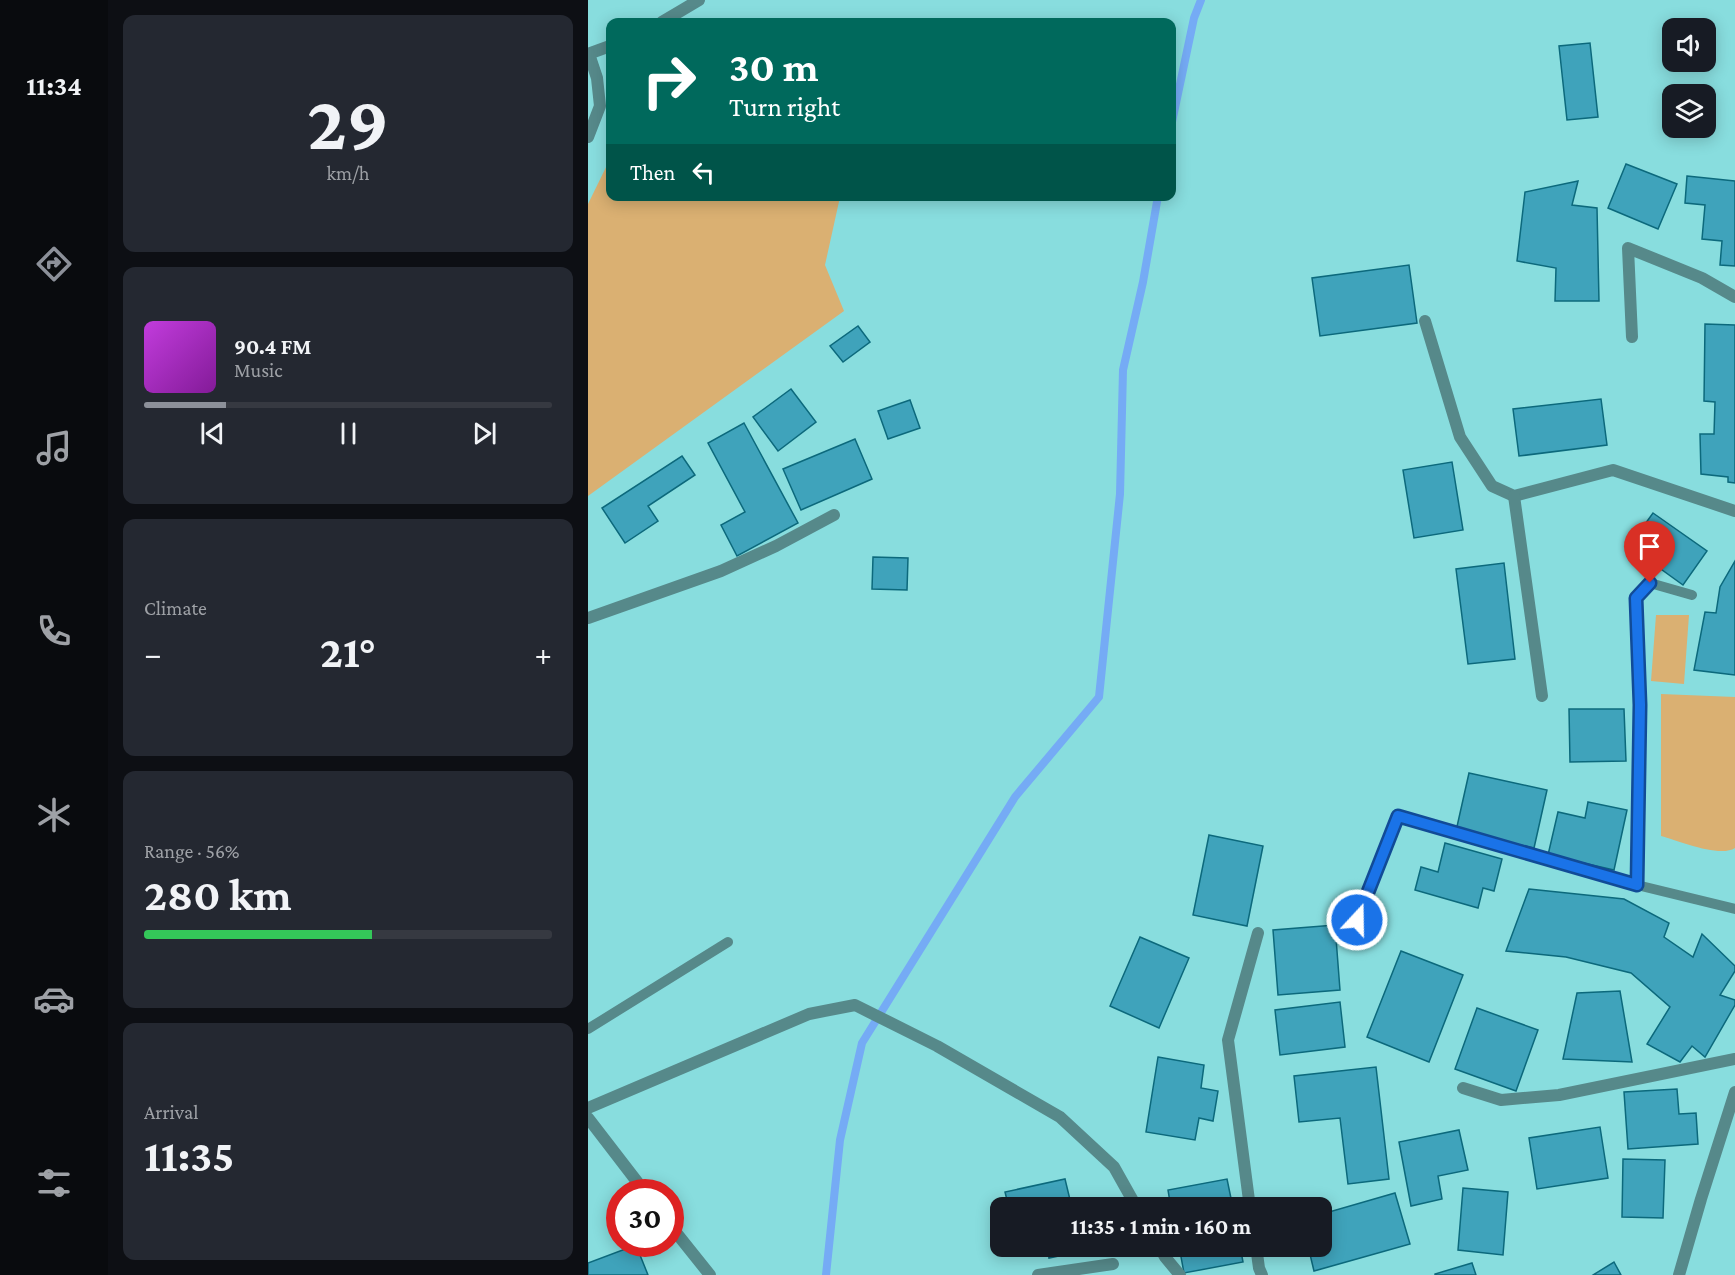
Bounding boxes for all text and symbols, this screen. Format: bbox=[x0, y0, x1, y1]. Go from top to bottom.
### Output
map controls bbox=[1662, 18, 1716, 138]
button: sound bbox=[1662, 18, 1716, 72]
icon: right bbox=[630, 42, 708, 120]
text: 30 m bbox=[729, 43, 819, 90]
text: 11:34 bbox=[26, 71, 82, 101]
text: 29 bbox=[307, 79, 389, 166]
button: layers bbox=[1662, 84, 1716, 138]
text: Turn right bbox=[729, 92, 840, 122]
icon: left bbox=[687, 156, 720, 189]
text: Then bbox=[630, 160, 675, 185]
text: km/h bbox=[326, 162, 370, 184]
icon: directions bbox=[33, 243, 75, 285]
text: 90.4 FM bbox=[234, 334, 311, 359]
text: Music bbox=[234, 359, 283, 381]
icon: previous bbox=[196, 417, 229, 450]
icon: pause bbox=[332, 417, 365, 450]
icon: next bbox=[468, 417, 501, 450]
icon: music bbox=[33, 427, 75, 469]
pin bbox=[1624, 521, 1675, 583]
icon: arrive bbox=[1633, 530, 1666, 563]
text: Climate bbox=[144, 597, 207, 619]
icon: phone bbox=[33, 610, 75, 652]
text: 21° bbox=[320, 627, 376, 677]
text: − bbox=[144, 635, 161, 672]
text: + bbox=[535, 635, 552, 672]
icon: climate bbox=[33, 794, 75, 836]
text: Range · 56% bbox=[144, 840, 239, 862]
text: 280 km bbox=[144, 870, 292, 920]
position arrow bbox=[1325, 888, 1389, 952]
icon: car bbox=[33, 978, 75, 1020]
text: Arrival bbox=[144, 1101, 198, 1123]
text: 11:35 bbox=[144, 1131, 234, 1181]
icon: filters bbox=[33, 1162, 75, 1204]
speed limit sign: 30 bbox=[606, 1179, 684, 1257]
text: 11:35 · 1 min · 160 m bbox=[1071, 1214, 1251, 1239]

